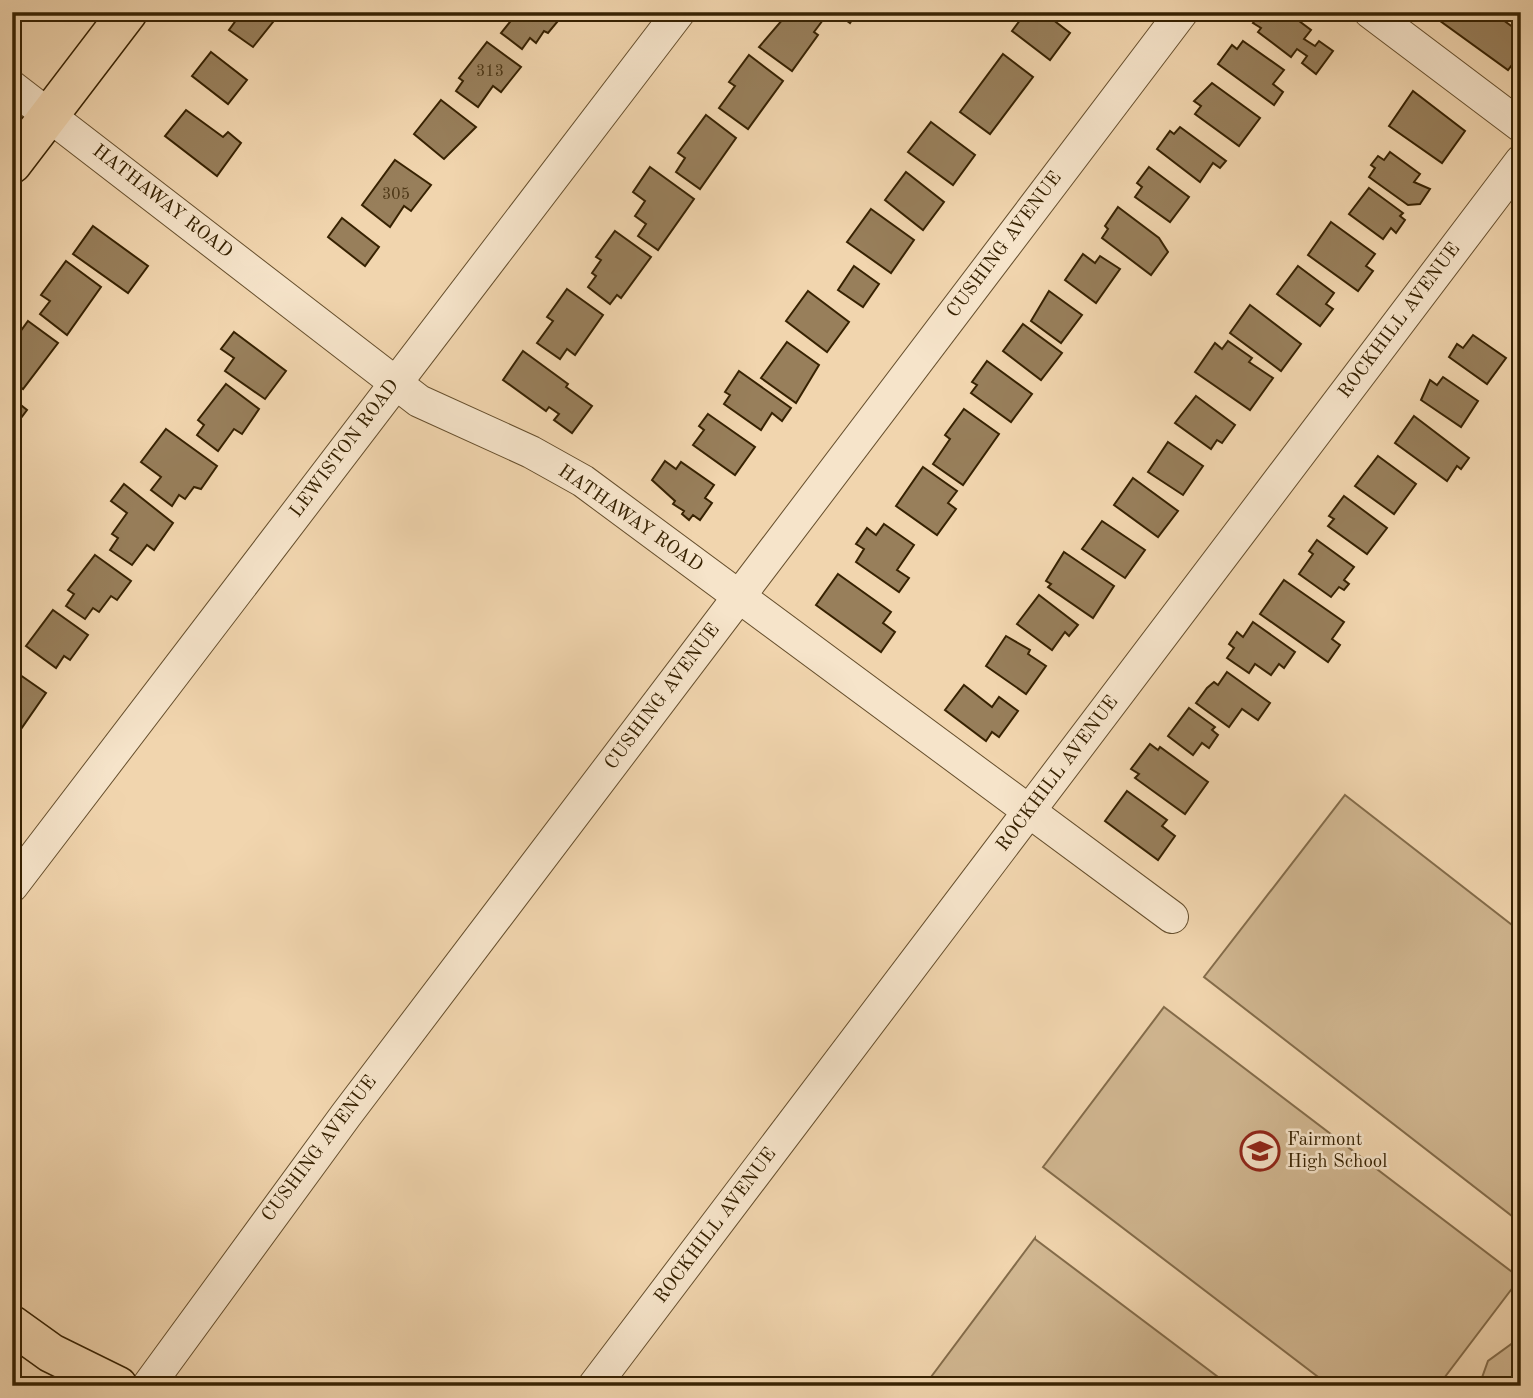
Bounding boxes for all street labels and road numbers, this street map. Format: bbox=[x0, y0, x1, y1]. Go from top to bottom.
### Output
street label: HATHAWAY ROAD bbox=[88, 142, 236, 262]
street label: CUSHING AVENUE bbox=[944, 169, 1066, 321]
street label: ROCKHILL AVENUE bbox=[1336, 240, 1464, 402]
street label: LEWISTON ROAD bbox=[287, 376, 403, 522]
street label: HATHAWAY ROAD bbox=[554, 462, 706, 576]
street label: CUSHING AVENUE bbox=[602, 621, 724, 773]
street label: ROCKHILL AVENUE bbox=[994, 693, 1122, 855]
street label: CUSHING AVENUE bbox=[259, 1073, 381, 1225]
street label: ROCKHILL AVENUE bbox=[652, 1145, 780, 1307]

